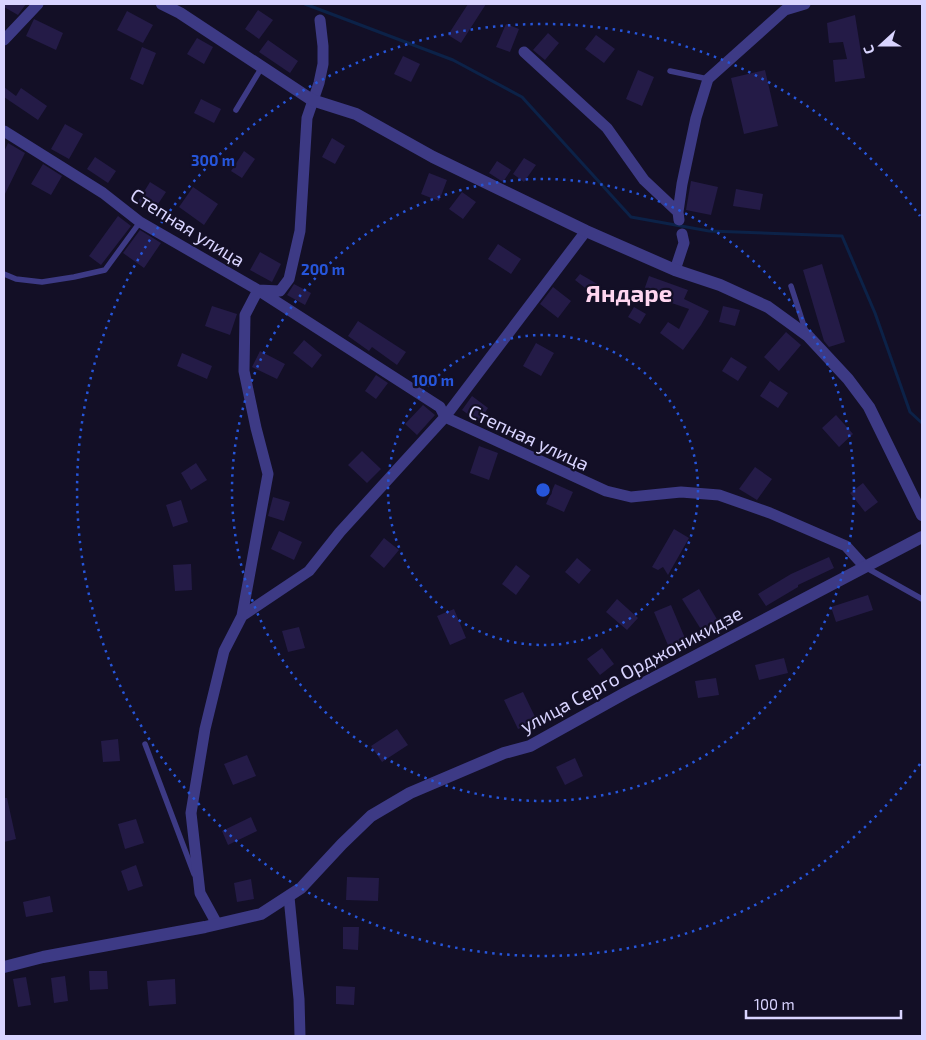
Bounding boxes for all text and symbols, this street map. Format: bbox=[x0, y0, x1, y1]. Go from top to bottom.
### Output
north arrow bbox=[856, 20, 906, 70]
text: С bbox=[859, 43, 878, 57]
text: 300 m bbox=[191, 151, 235, 169]
street label: Степная улица bbox=[126, 183, 249, 272]
text: 200 m bbox=[301, 260, 345, 278]
district label: Яндаре bbox=[586, 278, 672, 307]
text: 100 m bbox=[412, 371, 454, 389]
street label: Степная улица bbox=[465, 399, 593, 476]
centre of rings bbox=[534, 481, 552, 499]
street label: улица Серго Орджоникидзе bbox=[516, 601, 746, 738]
scale bar bbox=[746, 988, 901, 1020]
text: 100 m bbox=[754, 995, 795, 1013]

